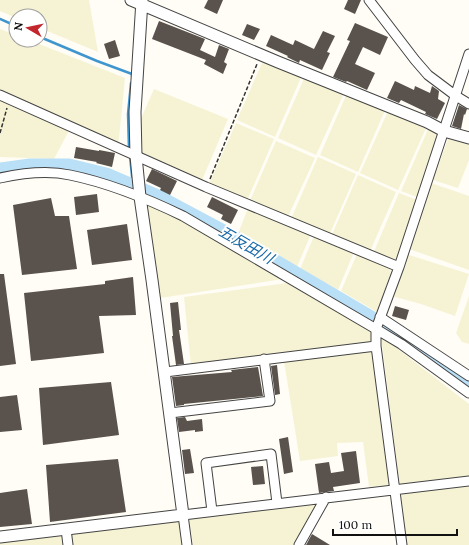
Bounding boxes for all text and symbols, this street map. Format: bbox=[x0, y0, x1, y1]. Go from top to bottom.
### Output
north arrow bbox=[8, 8, 48, 48]
text: N bbox=[11, 21, 26, 32]
water label: 五反田川 bbox=[216, 221, 279, 269]
scale bar bbox=[333, 511, 457, 537]
text: 100 m bbox=[339, 517, 372, 532]

